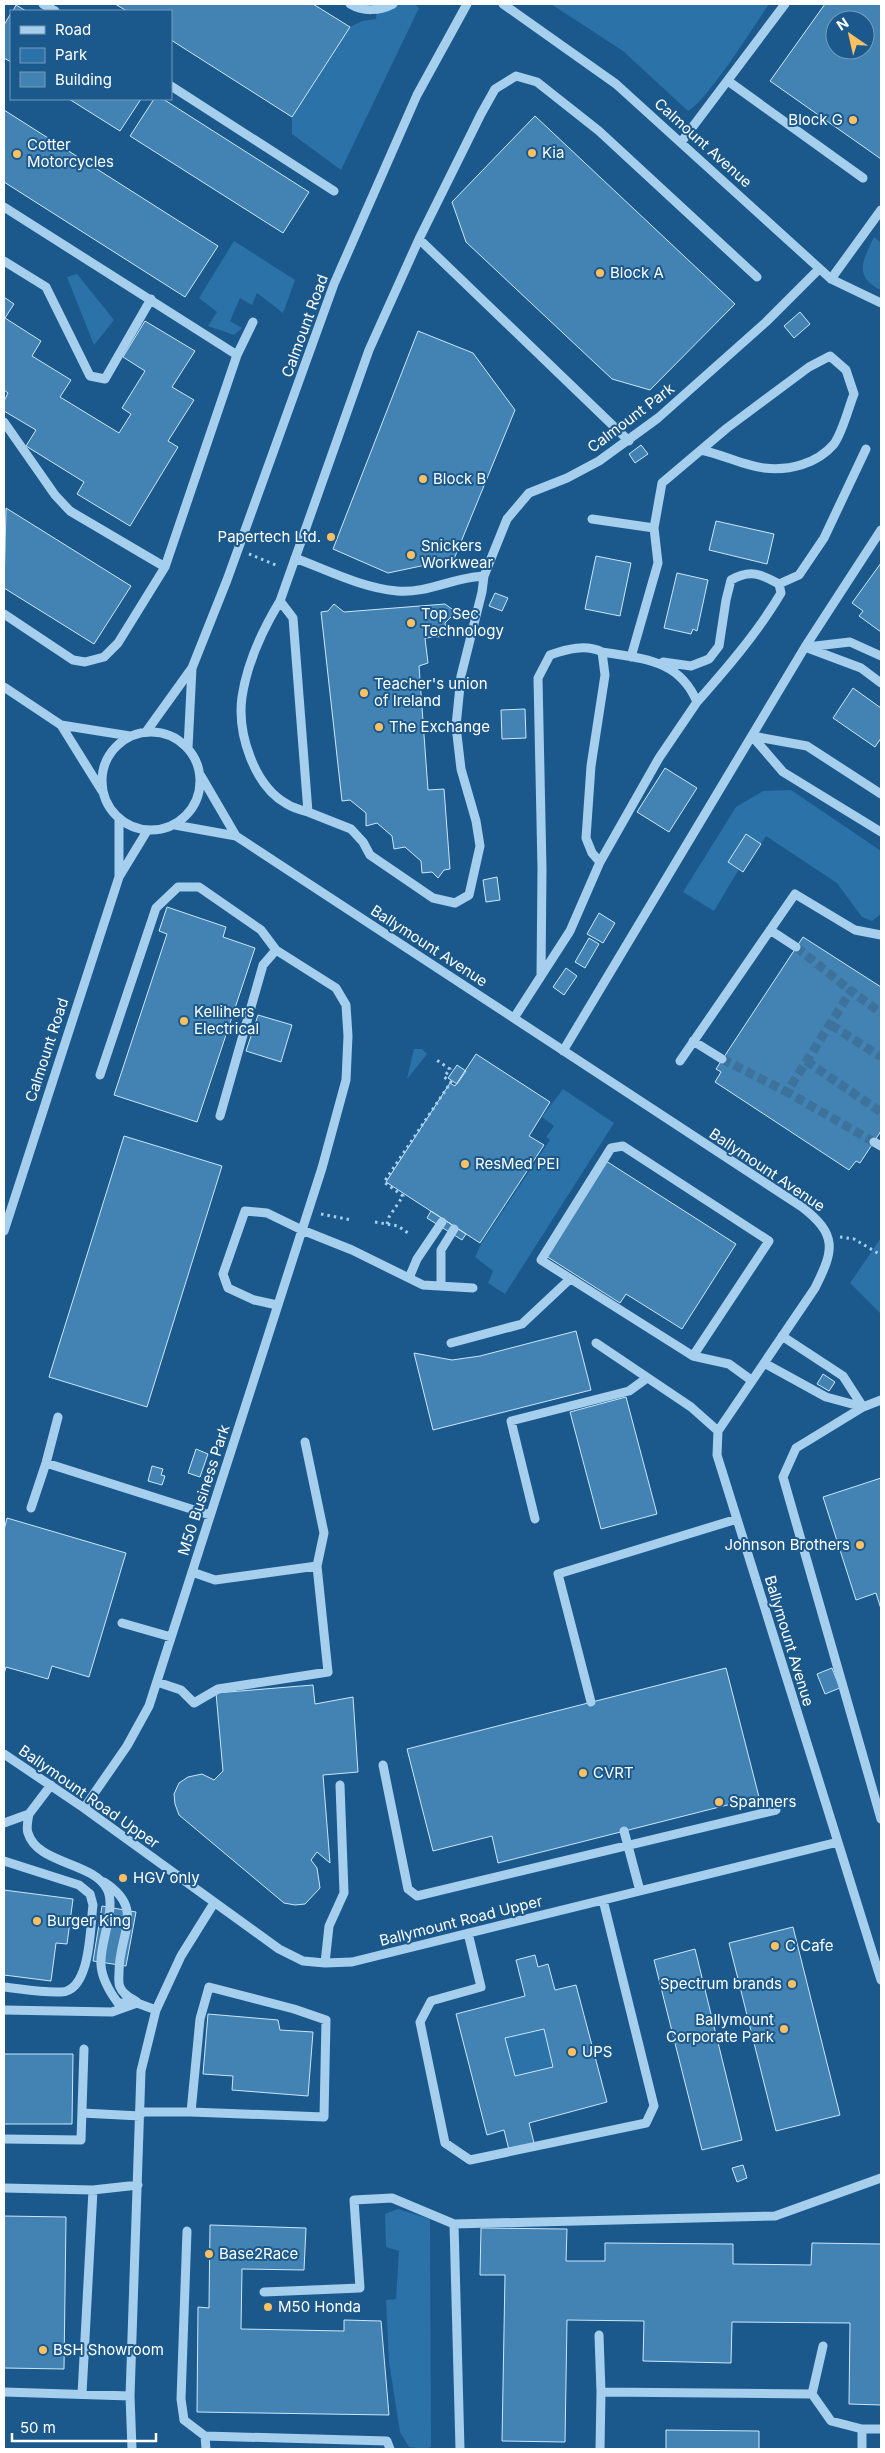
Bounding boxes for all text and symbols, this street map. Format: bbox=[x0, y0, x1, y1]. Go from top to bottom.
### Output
legend bbox=[10, 10, 172, 100]
north arrow bbox=[825, 10, 875, 60]
text: N bbox=[833, 14, 852, 34]
text: Road bbox=[55, 20, 91, 39]
text: Park bbox=[55, 45, 88, 64]
text: Building bbox=[55, 70, 112, 89]
street label: Calmount Avenue bbox=[651, 94, 756, 191]
place label: Block G bbox=[788, 110, 843, 129]
marker: Block G bbox=[847, 114, 859, 126]
place label: Cotter Motorcycles bbox=[27, 135, 114, 171]
place label: Kia bbox=[542, 143, 564, 162]
marker: Kia bbox=[526, 147, 538, 159]
marker: Cotter Motorcycles bbox=[11, 148, 23, 160]
place label: Block A bbox=[610, 263, 664, 282]
marker: Block A bbox=[594, 267, 606, 279]
street label: Calmount Road bbox=[277, 272, 332, 380]
street label: Calmount Park bbox=[583, 378, 679, 457]
place label: Block B bbox=[433, 469, 486, 488]
marker: Block B bbox=[417, 473, 429, 485]
place label: Papertech Ltd. bbox=[218, 527, 321, 546]
marker: Papertech Ltd. bbox=[325, 531, 337, 543]
place label: Snickers Workwear bbox=[421, 536, 493, 572]
marker: Snickers Workwear bbox=[405, 549, 417, 561]
place label: Top Sec Technology bbox=[421, 604, 504, 640]
marker: Top Sec Technology bbox=[405, 617, 417, 629]
place label: Teacher's union of Ireland bbox=[374, 674, 488, 710]
marker: Teacher's union of Ireland bbox=[358, 687, 370, 699]
place label: The Exchange bbox=[389, 717, 490, 736]
marker: The Exchange bbox=[373, 721, 385, 733]
street label: Ballymount Avenue bbox=[367, 901, 491, 991]
street label: Calmount Road bbox=[21, 995, 72, 1104]
place label: Kellihers Electrical bbox=[194, 1002, 259, 1038]
marker: Kellihers Electrical bbox=[178, 1015, 190, 1027]
street label: Ballymount Avenue bbox=[706, 1124, 829, 1215]
place label: ResMed PEI bbox=[475, 1154, 559, 1173]
marker: ResMed PEI bbox=[459, 1158, 471, 1170]
street label: M50 Business Park bbox=[173, 1421, 234, 1558]
place label: Johnson Brothers bbox=[724, 1535, 850, 1554]
marker: Johnson Brothers bbox=[854, 1539, 866, 1551]
street label: Ballymount Avenue bbox=[761, 1573, 818, 1709]
street label: Ballymount Road Upper bbox=[15, 1741, 164, 1853]
place label: CVRT bbox=[593, 1763, 634, 1782]
marker: CVRT bbox=[577, 1767, 589, 1779]
place label: Spanners bbox=[729, 1792, 796, 1811]
marker: Spanners bbox=[713, 1796, 725, 1808]
place label: HGV only bbox=[133, 1868, 200, 1887]
marker: HGV only bbox=[117, 1872, 129, 1884]
street label: Ballymount Road Upper bbox=[377, 1891, 545, 1950]
place label: Burger King bbox=[47, 1911, 131, 1930]
marker: Burger King bbox=[31, 1915, 43, 1927]
place label: C Cafe bbox=[785, 1936, 833, 1955]
marker: C Cafe bbox=[769, 1940, 781, 1952]
place label: Spectrum brands bbox=[660, 1974, 782, 1993]
marker: Spectrum brands bbox=[786, 1978, 798, 1990]
place label: Ballymount Corporate Park bbox=[666, 2010, 775, 2046]
marker: Ballymount Corporate Park bbox=[778, 2023, 790, 2035]
place label: UPS bbox=[582, 2042, 612, 2061]
marker: UPS bbox=[566, 2046, 578, 2058]
place label: Base2Race bbox=[219, 2244, 298, 2263]
marker: Base2Race bbox=[203, 2248, 215, 2260]
place label: M50 Honda bbox=[278, 2297, 361, 2316]
marker: M50 Honda bbox=[262, 2301, 274, 2313]
place label: BSH Showroom bbox=[53, 2340, 164, 2359]
marker: BSH Showroom bbox=[37, 2344, 49, 2356]
scale bar bbox=[12, 2410, 156, 2442]
text: 50 m bbox=[20, 2418, 56, 2437]

